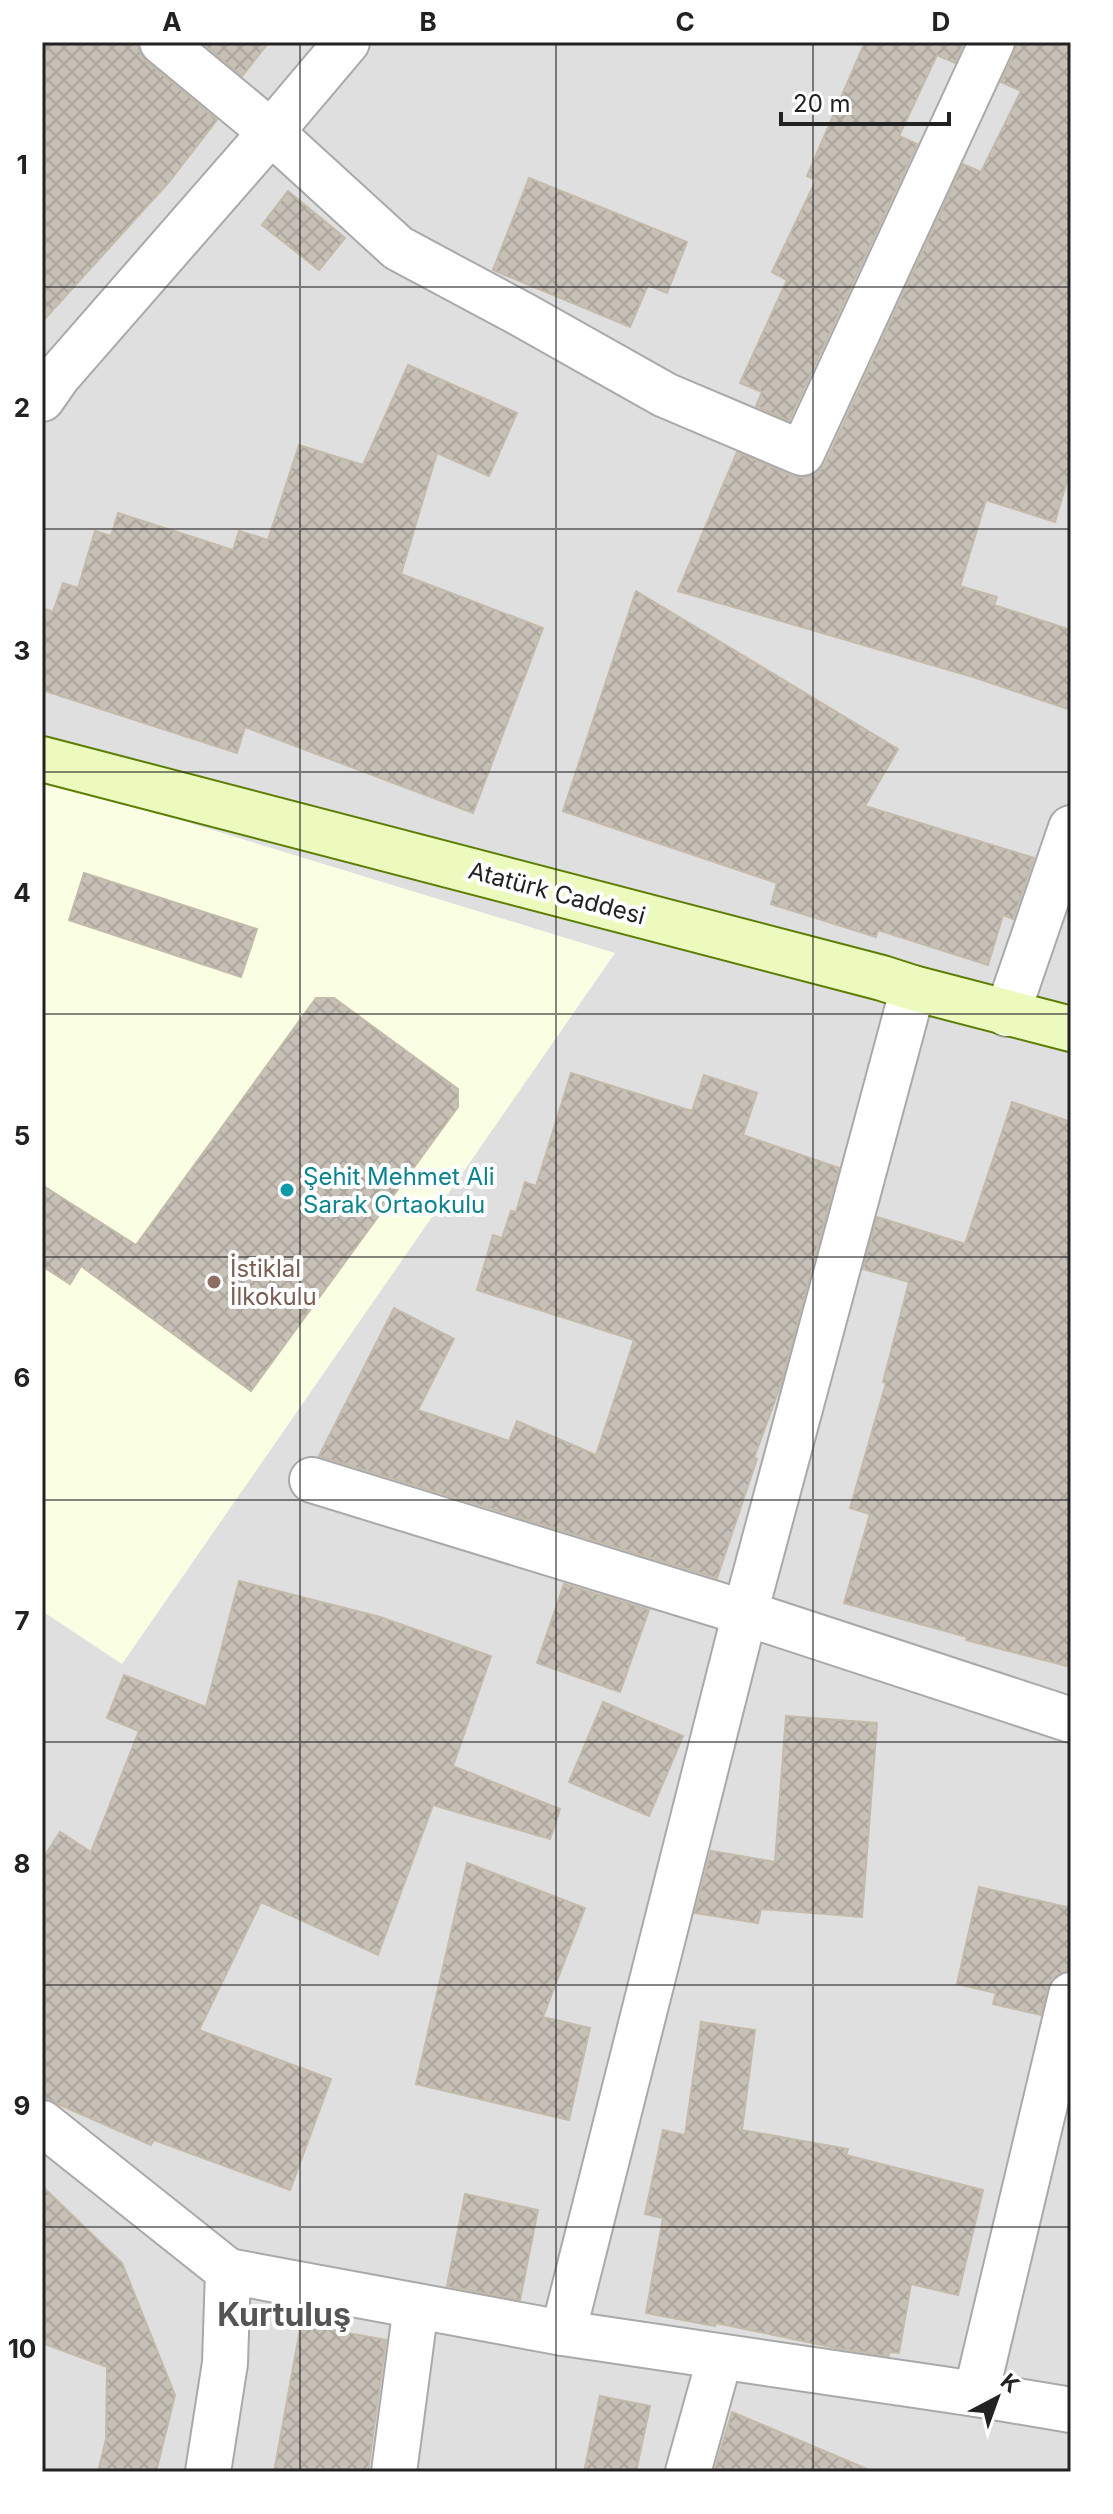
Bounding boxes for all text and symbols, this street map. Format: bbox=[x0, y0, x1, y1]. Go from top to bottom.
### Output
text: A bbox=[162, 6, 182, 37]
text: B bbox=[419, 6, 437, 37]
text: C bbox=[675, 6, 695, 37]
text: D bbox=[932, 6, 950, 37]
scale bar bbox=[781, 76, 949, 126]
text: 20 m bbox=[793, 89, 851, 118]
text: 1 bbox=[16, 149, 28, 180]
text: 2 bbox=[14, 392, 30, 423]
text: 3 bbox=[14, 635, 30, 666]
street label: Atatürk Caddesi bbox=[465, 855, 649, 931]
text: 4 bbox=[13, 877, 31, 908]
text: 5 bbox=[14, 1120, 30, 1151]
place label: Şehit Mehmet Ali Sarak Ortaokulu bbox=[303, 1162, 495, 1219]
marker: Şehit Mehmet Ali Sarak Ortaokulu bbox=[278, 1181, 296, 1199]
place label: İstiklal İlkokulu bbox=[230, 1254, 317, 1311]
marker: İstiklal İlkokulu bbox=[205, 1273, 223, 1291]
text: 6 bbox=[14, 1362, 30, 1393]
text: 7 bbox=[14, 1605, 30, 1636]
text: 8 bbox=[14, 1848, 30, 1879]
text: 9 bbox=[14, 2090, 30, 2121]
district label: Kurtuluş bbox=[217, 2295, 351, 2334]
text: 10 bbox=[8, 2333, 36, 2364]
north arrow bbox=[957, 2358, 1037, 2438]
text: K bbox=[996, 2368, 1025, 2398]

